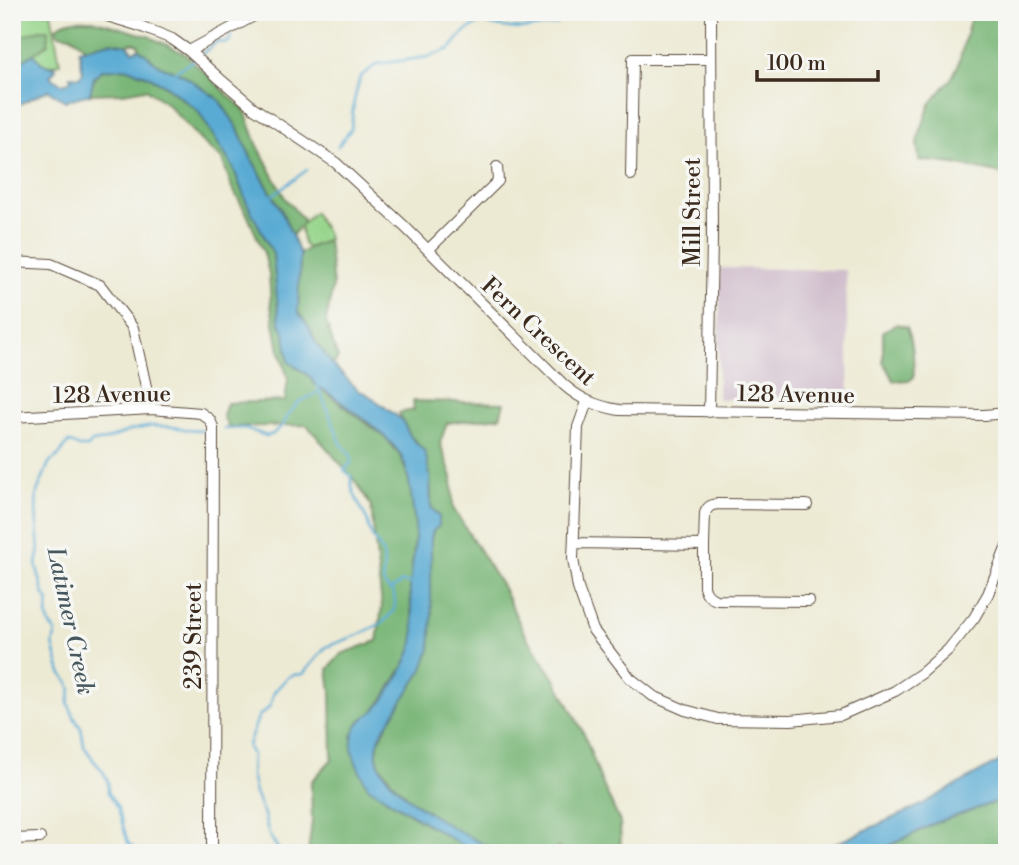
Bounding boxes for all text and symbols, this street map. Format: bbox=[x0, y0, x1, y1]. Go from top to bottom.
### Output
scale bar bbox=[757, 38, 877, 82]
text: 100 m bbox=[767, 51, 826, 77]
street label: Mill Street bbox=[679, 158, 707, 266]
street label: Fern Crescent bbox=[475, 272, 601, 392]
street label: 128 Avenue bbox=[53, 380, 171, 410]
street label: 128 Avenue bbox=[737, 380, 855, 410]
water label: Latimer Creek bbox=[40, 544, 100, 698]
street label: 239 Street bbox=[180, 583, 208, 689]

